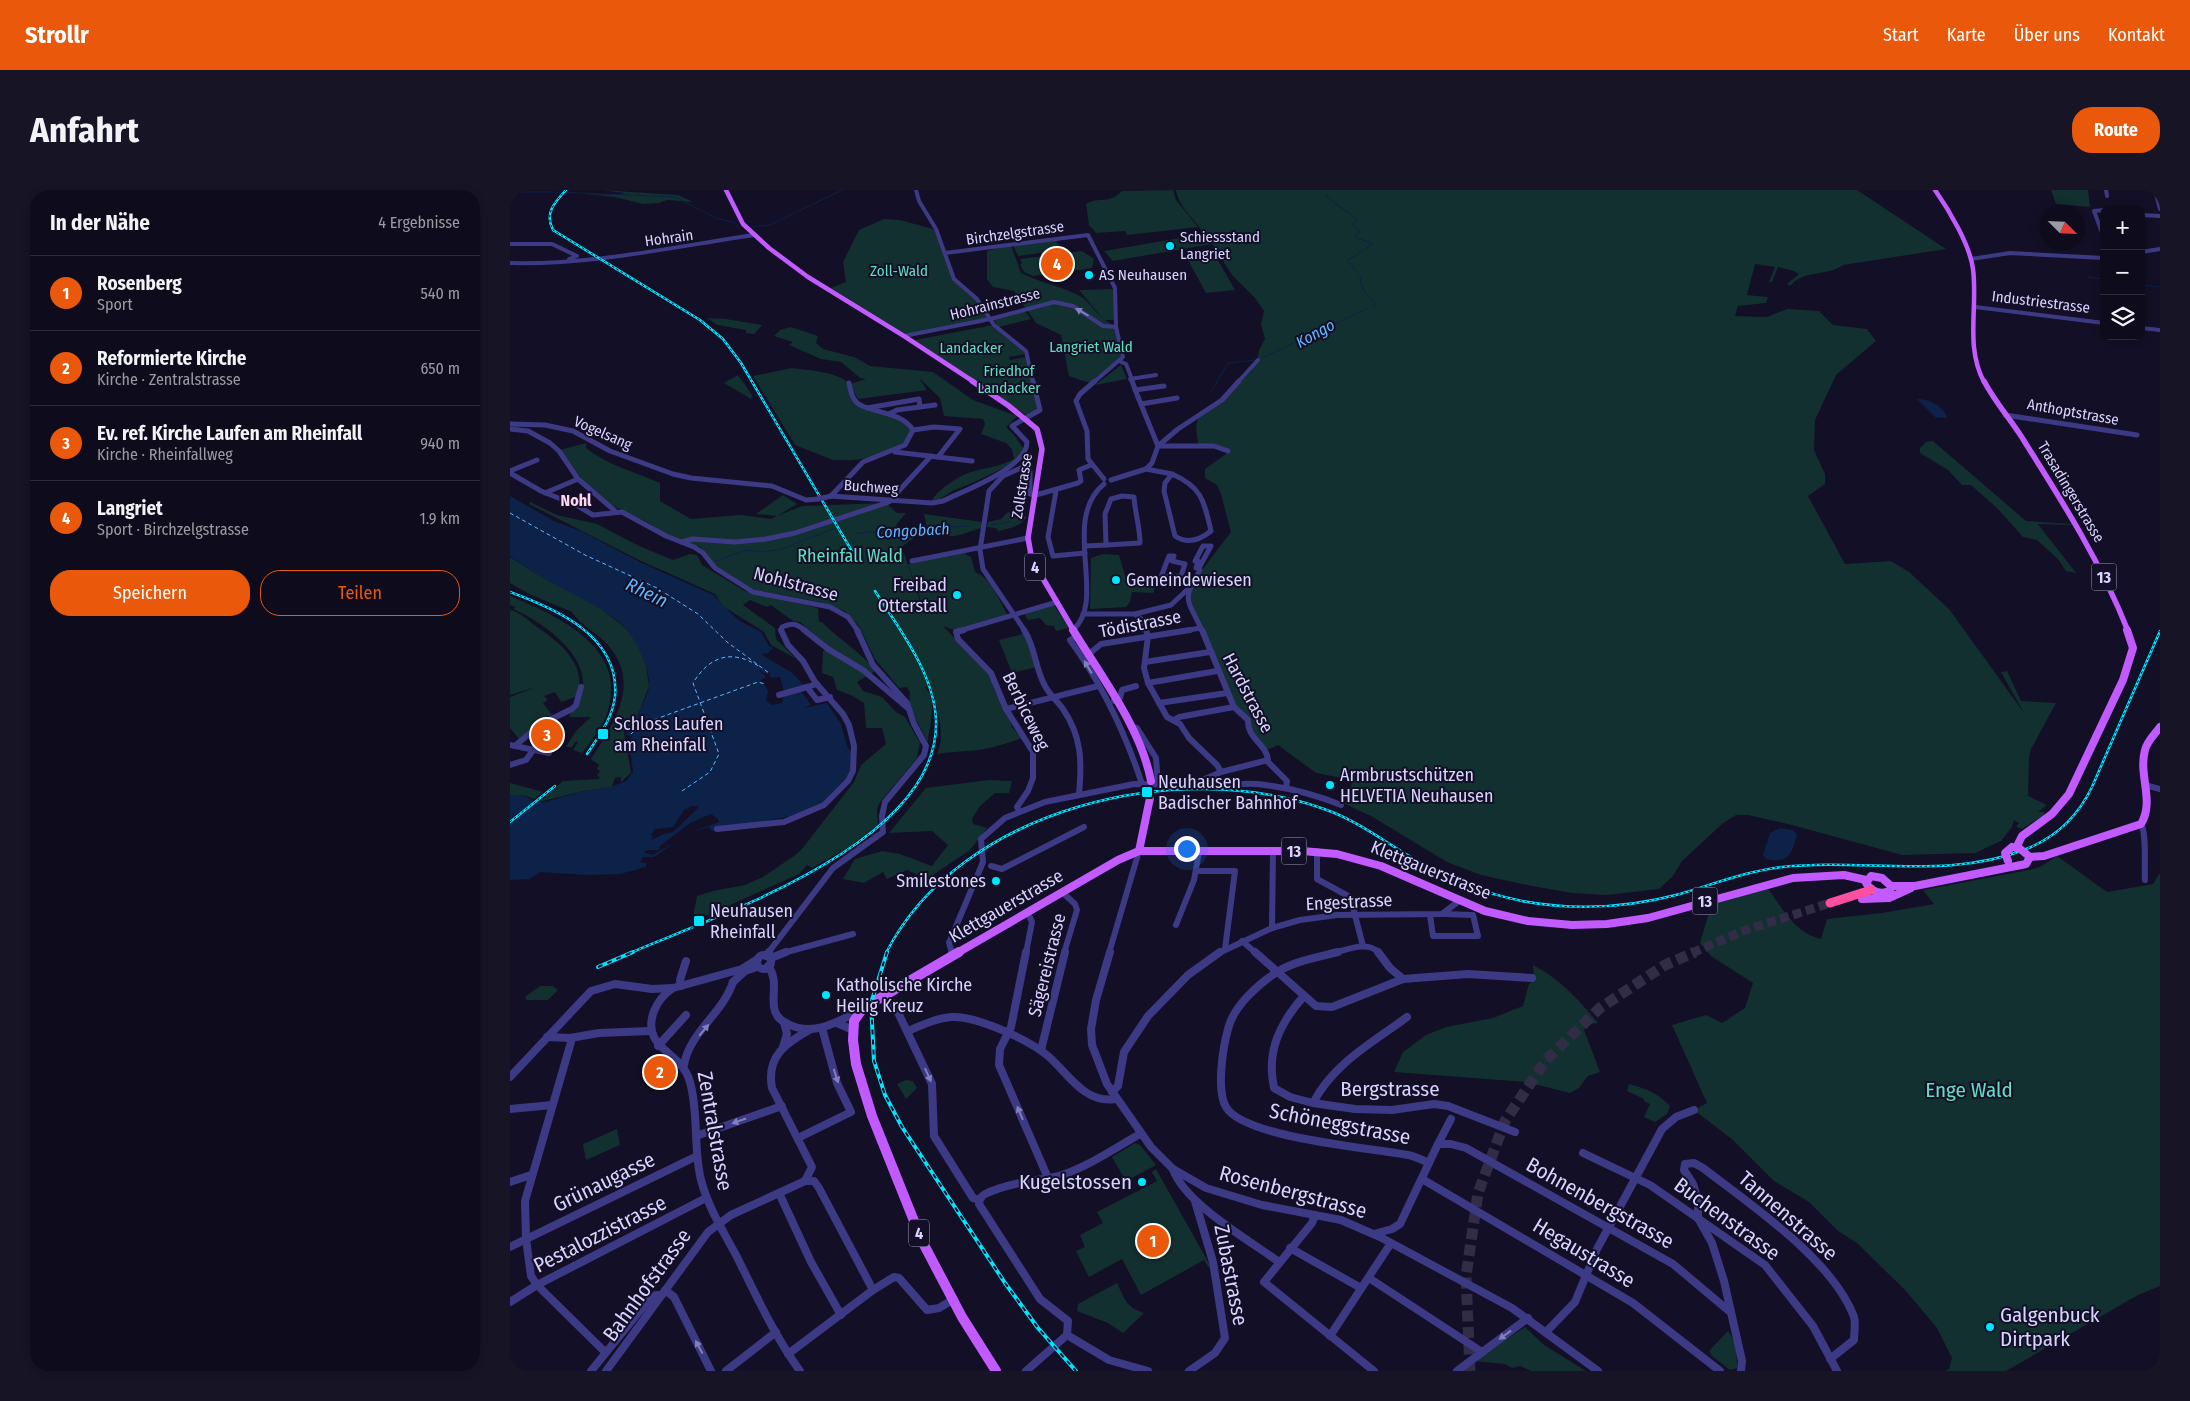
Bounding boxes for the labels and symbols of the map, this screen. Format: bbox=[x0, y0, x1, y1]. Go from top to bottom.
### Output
north arrow bbox=[2040, 205, 2085, 250]
street label: Birchzelgstrasse bbox=[965, 217, 1065, 249]
street label: Hohrain bbox=[644, 226, 694, 250]
place label: Schiessstand Langriet bbox=[1180, 228, 1260, 263]
marker: Schiessstand Langriet bbox=[1164, 240, 1176, 252]
pin: 4 bbox=[1041, 245, 1073, 283]
park label: Zoll-Wald bbox=[870, 262, 928, 280]
place label: AS Neuhausen bbox=[1099, 266, 1187, 284]
marker: AS Neuhausen bbox=[1083, 269, 1095, 281]
street label: Hohrainstrasse bbox=[948, 284, 1042, 324]
street label: Industriestrasse bbox=[1991, 287, 2091, 317]
one-way arrow bbox=[1076, 307, 1089, 316]
water label: Kongo bbox=[1292, 315, 1338, 352]
park label: Langriet Wald bbox=[1049, 338, 1133, 356]
park label: Landacker bbox=[939, 339, 1003, 357]
park label: Friedhof Landacker bbox=[977, 362, 1041, 397]
street label: Anthoptstrasse bbox=[2026, 395, 2120, 429]
street label: Vogelsang bbox=[571, 412, 635, 454]
street label: Trasadingerstrasse bbox=[2034, 438, 2108, 546]
street label: Zollstrasse bbox=[1008, 452, 1036, 520]
street label: Buchweg bbox=[843, 476, 899, 498]
district label: Nohl bbox=[561, 491, 592, 510]
water label: Congobach bbox=[876, 519, 950, 542]
park label: Rheinfall Wald bbox=[797, 545, 903, 567]
road number: 4 bbox=[1025, 554, 1045, 581]
street label: Nohlstrasse bbox=[751, 562, 841, 606]
road number: 13 bbox=[2092, 564, 2116, 591]
place label: Gemeindewiesen bbox=[1126, 569, 1252, 591]
water label: Rhein bbox=[622, 572, 672, 612]
place label: Freibad Otterstall bbox=[878, 574, 947, 617]
marker: Gemeindewiesen bbox=[1110, 574, 1122, 586]
marker: Freibad Otterstall bbox=[951, 589, 963, 601]
street label: Tödistrasse bbox=[1097, 605, 1183, 643]
street label: Hardstrasse bbox=[1218, 649, 1278, 737]
one-way arrow bbox=[1083, 660, 1092, 673]
street label: Berbiceweg bbox=[998, 668, 1055, 754]
place label: Schloss Laufen am Rheinfall bbox=[614, 713, 723, 756]
pin: 3 bbox=[531, 716, 563, 754]
marker: Schloss Laufen am Rheinfall bbox=[596, 727, 610, 741]
place label: Armbrustschützen HELVETIA Neuhausen bbox=[1340, 764, 1493, 807]
place label: Neuhausen Badischer Bahnhof bbox=[1158, 771, 1299, 814]
marker: Armbrustschützen HELVETIA Neuhausen bbox=[1324, 779, 1336, 791]
marker: Neuhausen Badischer Bahnhof bbox=[1140, 785, 1154, 799]
your location bbox=[1174, 836, 1200, 862]
street label: Klettgauerstrasse bbox=[1368, 836, 1495, 904]
road number: 13 bbox=[1282, 838, 1306, 864]
street label: Klettgauerstrasse bbox=[945, 864, 1067, 948]
place label: Smilestones bbox=[896, 870, 986, 892]
marker: Smilestones bbox=[990, 875, 1002, 887]
road number: 13 bbox=[1692, 888, 1718, 914]
street label: Engestrasse bbox=[1305, 889, 1393, 915]
place label: Neuhausen Rheinfall bbox=[710, 900, 793, 943]
street label: Sägereistrasse bbox=[1024, 911, 1071, 1019]
marker: Neuhausen Rheinfall bbox=[692, 914, 706, 928]
place label: Katholische Kirche Heilig Kreuz bbox=[836, 974, 972, 1017]
marker: Katholische Kirche Heilig Kreuz bbox=[820, 989, 832, 1001]
one-way arrow bbox=[698, 1024, 710, 1036]
pin: 2 bbox=[644, 1053, 676, 1091]
one-way arrow bbox=[924, 1068, 932, 1082]
street label: Zentralstrasse bbox=[692, 1069, 738, 1193]
one-way arrow bbox=[832, 1069, 840, 1084]
street label: Bergstrasse bbox=[1340, 1076, 1440, 1102]
park label: Enge Wald bbox=[1925, 1077, 2013, 1103]
street label: Schöneggstrasse bbox=[1267, 1098, 1413, 1150]
one-way arrow bbox=[1016, 1106, 1024, 1120]
one-way arrow bbox=[731, 1118, 746, 1125]
street label: Grünaugasse bbox=[549, 1146, 659, 1218]
street label: Bohnenbergstrasse bbox=[1521, 1152, 1679, 1254]
street label: Rosenbergstrasse bbox=[1216, 1160, 1370, 1224]
street label: Tannenstrasse bbox=[1733, 1166, 1843, 1266]
place label: Kugelstossen bbox=[1019, 1169, 1132, 1195]
street label: Buchenstrasse bbox=[1669, 1172, 1785, 1266]
marker: Kugelstossen bbox=[1136, 1176, 1148, 1188]
street label: Pestalozzistrasse bbox=[529, 1189, 671, 1279]
street label: Hegaustrasse bbox=[1528, 1212, 1640, 1294]
road number: 4 bbox=[909, 1220, 929, 1246]
pin: 1 bbox=[1137, 1222, 1169, 1260]
street label: Zubastrasse bbox=[1208, 1222, 1254, 1328]
street label: Bahnhofstrasse bbox=[597, 1224, 697, 1346]
place label: Galgenbuck Dirtpark bbox=[2000, 1302, 2100, 1352]
marker: Galgenbuck Dirtpark bbox=[1984, 1321, 1996, 1333]
one-way arrow bbox=[1498, 1330, 1512, 1340]
one-way arrow bbox=[695, 1340, 703, 1355]

